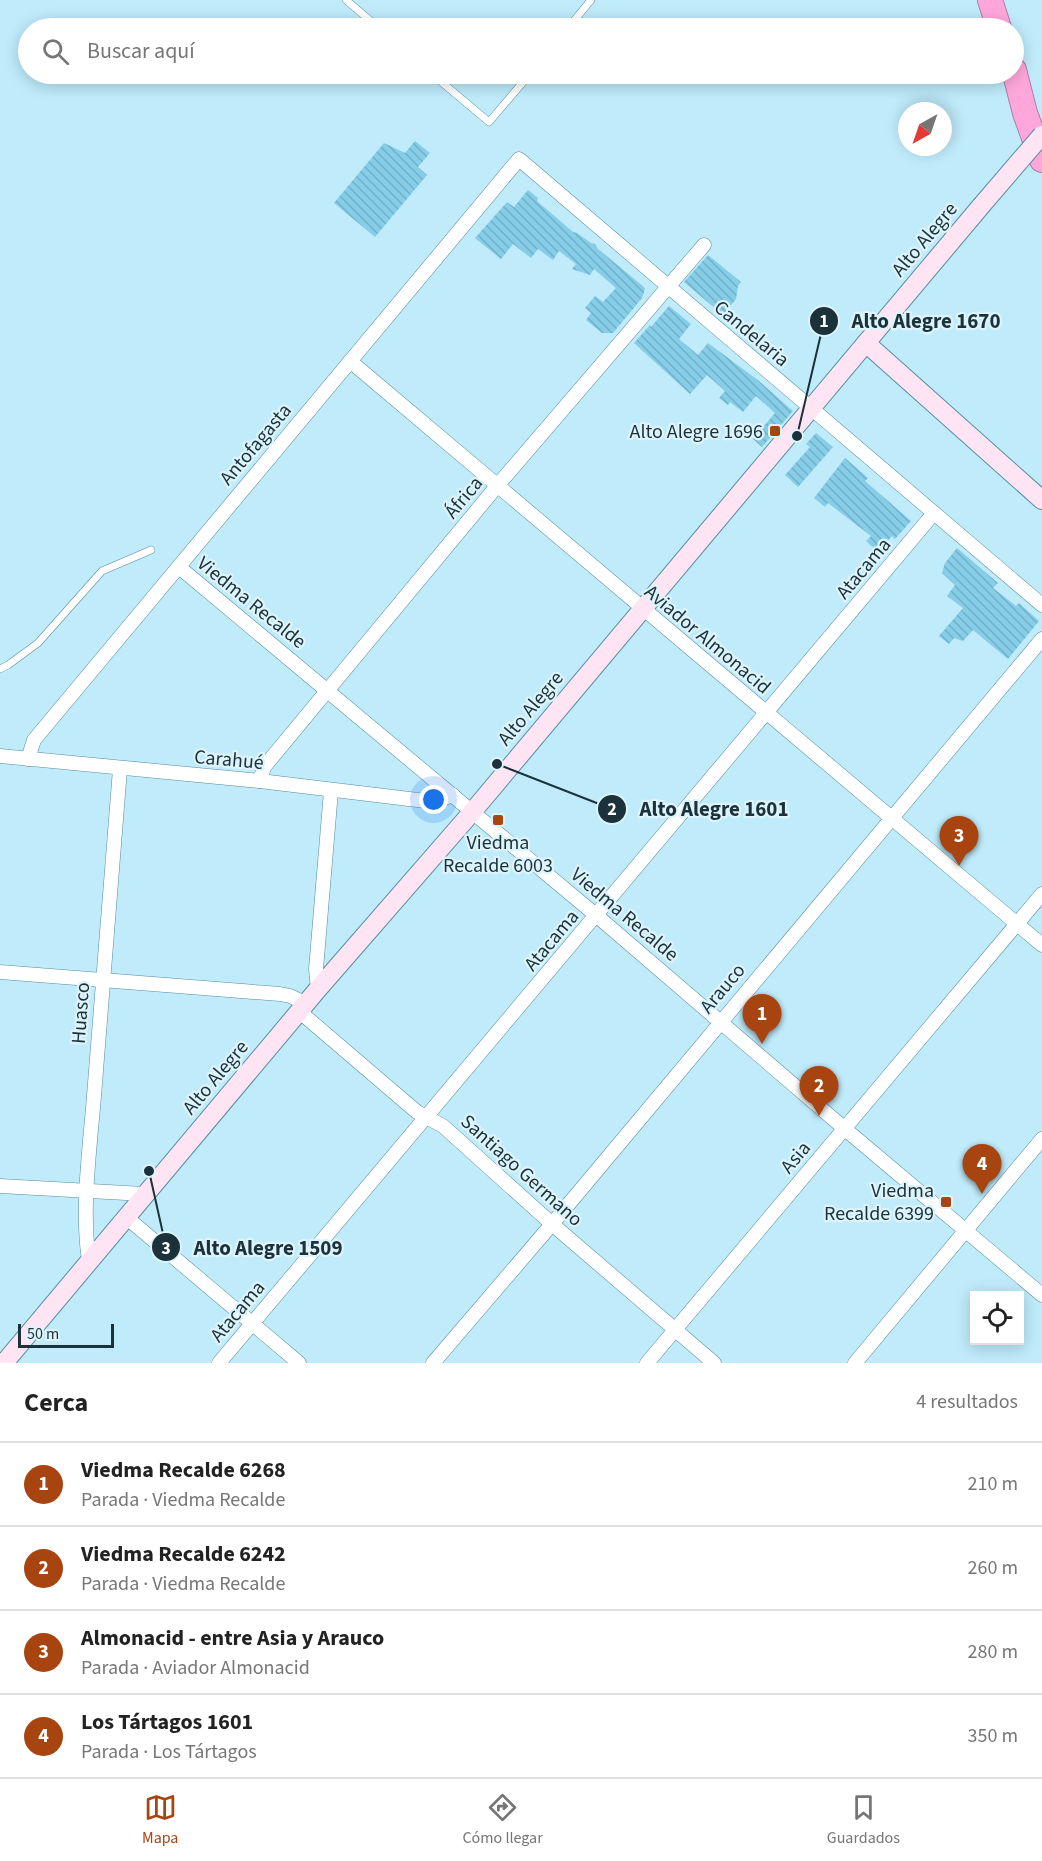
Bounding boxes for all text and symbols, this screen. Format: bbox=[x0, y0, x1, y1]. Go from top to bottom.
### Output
search box bbox=[18, 18, 1024, 84]
icon: search bbox=[39, 35, 72, 68]
text: Buscar aquí bbox=[87, 35, 195, 67]
north arrow bbox=[898, 102, 952, 156]
street label: Alto Alegre bbox=[885, 196, 964, 283]
street label: Candelaria bbox=[708, 294, 795, 374]
callout: Alto Alegre 1670 bbox=[809, 301, 1012, 340]
text: Alto Alegre 1670 bbox=[850, 306, 1001, 336]
text: 1 bbox=[819, 309, 829, 334]
street label: Antofagasta bbox=[213, 398, 298, 492]
place label: Alto Alegre 1696 bbox=[630, 418, 763, 446]
marker: Alto Alegre 1696 bbox=[768, 424, 782, 438]
street label: África bbox=[438, 470, 490, 525]
street label: Atacama bbox=[830, 532, 898, 605]
street label: Viedma Recalde bbox=[191, 550, 312, 656]
street label: Aviador Almonacid bbox=[638, 578, 777, 701]
street label: Alto Alegre bbox=[491, 665, 570, 752]
street label: Carahué bbox=[193, 743, 265, 777]
your location bbox=[419, 785, 448, 814]
callout: Alto Alegre 1601 bbox=[597, 790, 800, 829]
text: Alto Alegre 1601 bbox=[638, 794, 789, 824]
text: 2 bbox=[607, 797, 617, 822]
marker: Viedma Recalde 6003 bbox=[491, 813, 505, 827]
pin: 3 bbox=[940, 816, 978, 866]
place label: Viedma Recalde 6003 bbox=[443, 829, 553, 880]
street label: Viedma Recalde bbox=[564, 861, 684, 968]
street label: Atacama bbox=[518, 904, 586, 977]
street label: Arauco bbox=[693, 957, 752, 1020]
street label: Huasco bbox=[65, 981, 97, 1045]
pin: 1 bbox=[742, 994, 782, 1044]
street label: Alto Alegre bbox=[176, 1034, 255, 1121]
pin: 2 bbox=[800, 1066, 838, 1116]
street label: Santiago Germano bbox=[454, 1108, 589, 1233]
street label: Asia bbox=[774, 1135, 818, 1180]
pin: 4 bbox=[962, 1144, 1002, 1194]
place label: Viedma Recalde 6399 bbox=[824, 1177, 934, 1228]
marker: Viedma Recalde 6399 bbox=[939, 1195, 953, 1209]
callout: Alto Alegre 1509 bbox=[151, 1228, 354, 1267]
text: Alto Alegre 1509 bbox=[192, 1233, 343, 1263]
text: 3 bbox=[161, 1236, 171, 1261]
street label: Atacama bbox=[204, 1275, 272, 1348]
map controls bbox=[970, 1291, 1024, 1345]
button: locate bbox=[970, 1291, 1024, 1345]
scale bar bbox=[18, 1321, 114, 1348]
text: 50 m bbox=[27, 1323, 59, 1345]
text: Cerca bbox=[24, 1384, 88, 1421]
text: 4 resultados bbox=[916, 1388, 1018, 1416]
text: Viedma Recalde 6268 bbox=[81, 1454, 286, 1486]
text: 1 bbox=[38, 1470, 49, 1498]
text: 210 m bbox=[968, 1470, 1018, 1498]
text: Parada · Viedma Recalde bbox=[81, 1486, 285, 1514]
text: Viedma Recalde 6242 bbox=[81, 1538, 286, 1570]
text: 2 bbox=[38, 1554, 49, 1582]
text: 260 m bbox=[968, 1554, 1018, 1582]
text: Parada · Viedma Recalde bbox=[81, 1570, 285, 1598]
text: Almonacid - entre Asia y Arauco bbox=[81, 1622, 384, 1654]
text: 3 bbox=[38, 1638, 49, 1666]
text: 280 m bbox=[968, 1638, 1018, 1666]
text: Parada · Aviador Almonacid bbox=[81, 1654, 310, 1682]
text: Los Tártagos 1601 bbox=[81, 1706, 253, 1738]
text: 4 bbox=[38, 1722, 49, 1750]
text: 350 m bbox=[968, 1722, 1018, 1750]
text: Parada · Los Tártagos bbox=[81, 1738, 257, 1766]
tab: Mapa bbox=[142, 1791, 178, 1849]
tab: Cómo llegar bbox=[462, 1791, 543, 1849]
tab: Guardados bbox=[827, 1791, 900, 1849]

